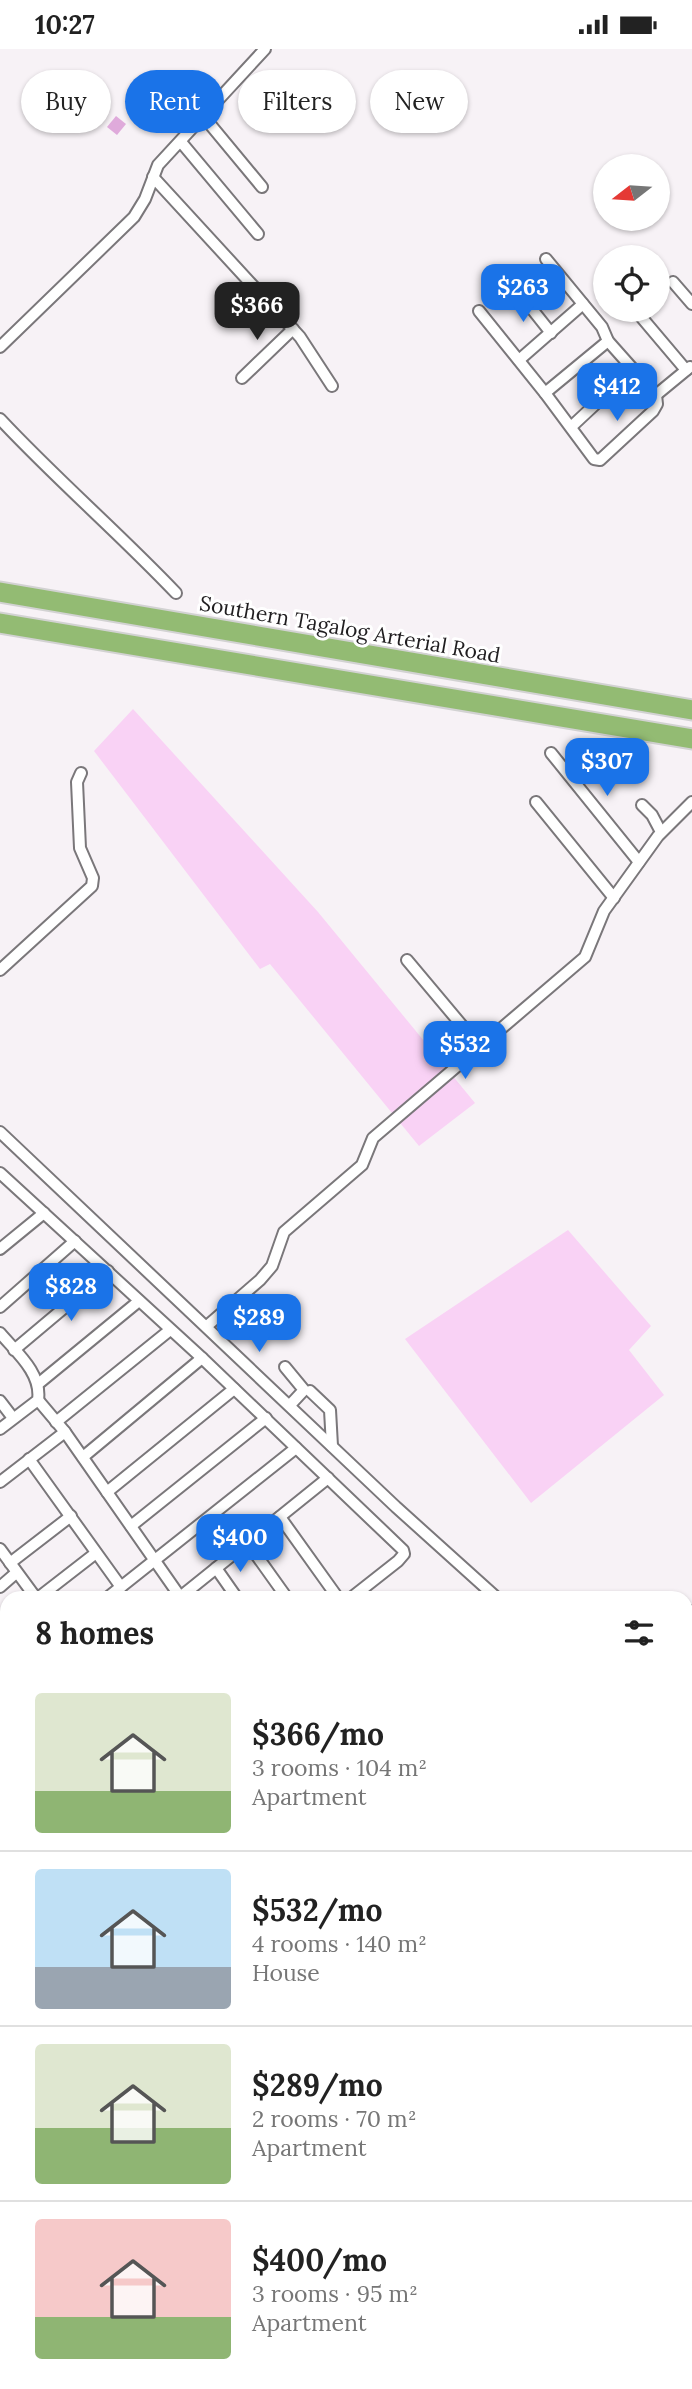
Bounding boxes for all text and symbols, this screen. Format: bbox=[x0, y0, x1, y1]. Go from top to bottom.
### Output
text: 10:27 bbox=[35, 8, 95, 41]
chip: Buy bbox=[21, 70, 111, 133]
chip: Rent bbox=[125, 70, 224, 133]
chip: Filters bbox=[238, 70, 356, 133]
chip: New bbox=[370, 70, 468, 133]
north arrow bbox=[593, 154, 670, 231]
map controls bbox=[593, 154, 670, 322]
button: locate bbox=[593, 245, 670, 322]
pin: $263 bbox=[482, 265, 564, 324]
text: $263 bbox=[497, 272, 549, 301]
pin: $366 bbox=[216, 282, 298, 342]
text: $366 bbox=[231, 290, 283, 319]
pin: $412 bbox=[576, 363, 658, 423]
text: $412 bbox=[593, 371, 641, 400]
street label: Southern Tagalog Arterial Road bbox=[197, 589, 503, 669]
pin: $307 bbox=[566, 739, 648, 798]
text: $307 bbox=[581, 746, 633, 775]
pin: $532 bbox=[424, 1021, 506, 1081]
text: $532 bbox=[439, 1029, 491, 1058]
pin: $828 bbox=[30, 1263, 112, 1323]
text: $828 bbox=[45, 1271, 97, 1300]
pin: $289 bbox=[218, 1295, 300, 1354]
text: $289 bbox=[233, 1302, 285, 1331]
pin: $400 bbox=[199, 1515, 281, 1574]
text: $400 bbox=[212, 1522, 268, 1551]
text: 8 homes bbox=[35, 1614, 154, 1652]
icon: filters bbox=[620, 1614, 658, 1652]
text: $366/mo bbox=[252, 1715, 384, 1753]
icon: home bbox=[91, 1721, 175, 1805]
text: 3 rooms · 104 m² bbox=[252, 1753, 427, 1782]
text: Apartment bbox=[252, 1782, 367, 1811]
text: $532/mo bbox=[252, 1891, 382, 1929]
icon: home bbox=[91, 1897, 175, 1981]
text: 4 rooms · 140 m² bbox=[252, 1929, 427, 1958]
text: House bbox=[252, 1958, 320, 1987]
text: $289/mo bbox=[252, 2066, 383, 2104]
icon: home bbox=[91, 2072, 175, 2156]
text: 2 rooms · 70 m² bbox=[252, 2104, 417, 2133]
text: Apartment bbox=[252, 2133, 367, 2162]
text: $400/mo bbox=[252, 2241, 387, 2279]
icon: home bbox=[91, 2247, 175, 2331]
text: 3 rooms · 95 m² bbox=[252, 2279, 418, 2308]
text: Apartment bbox=[252, 2308, 367, 2337]

